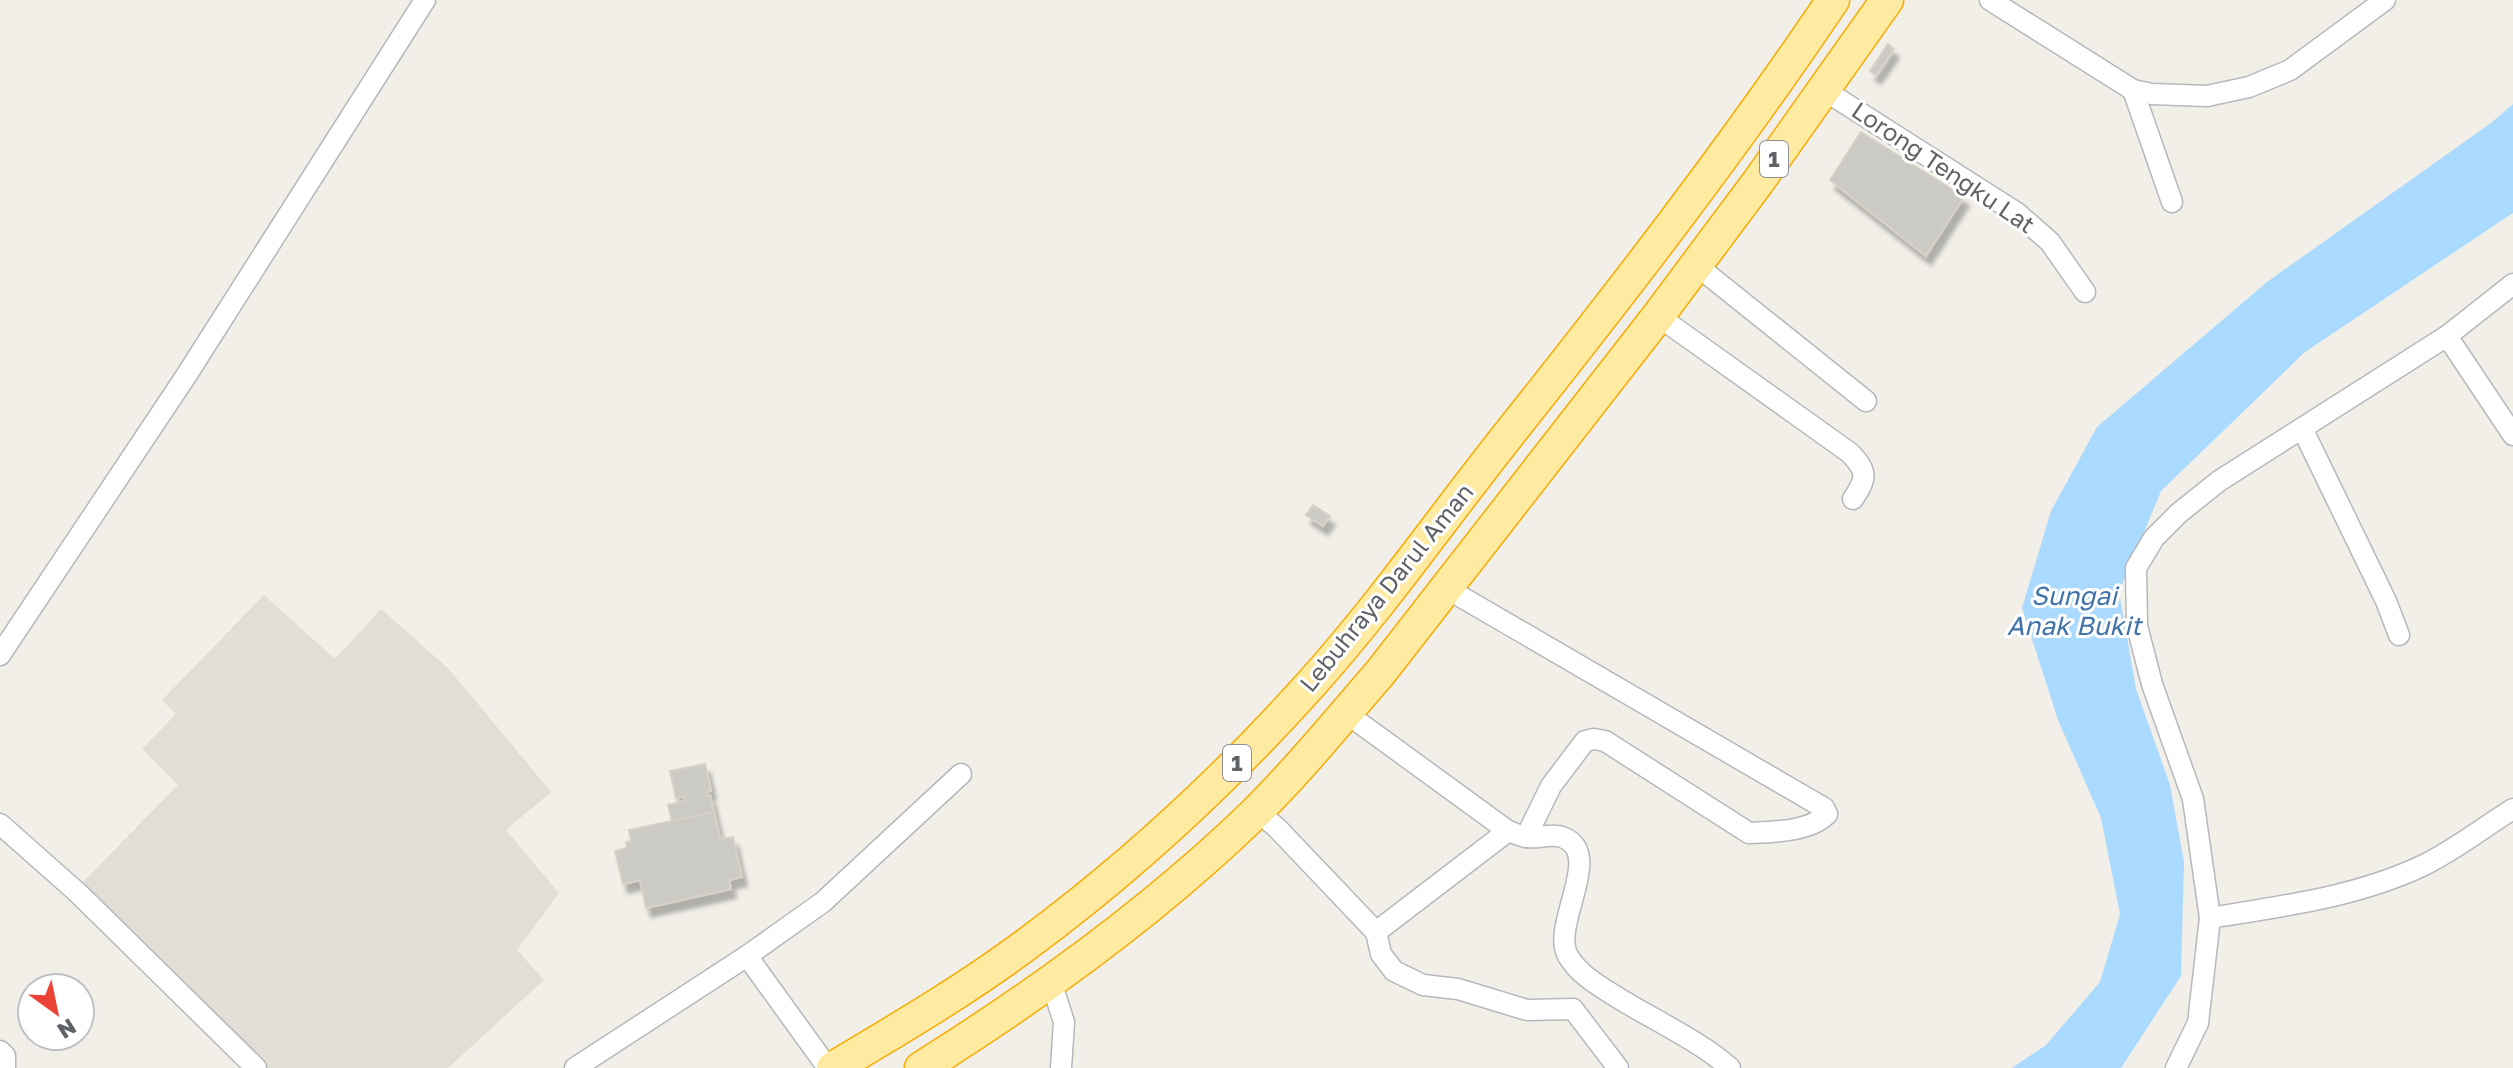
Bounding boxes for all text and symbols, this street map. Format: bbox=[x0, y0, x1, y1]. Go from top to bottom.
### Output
street label: Lorong Tengku Lat bbox=[1847, 95, 2041, 239]
road number: 1 bbox=[1760, 141, 1788, 177]
street label: Lebuhraya Darul Aman bbox=[1293, 477, 1479, 697]
water label: Sungai Anak Bukit bbox=[2007, 580, 2144, 641]
road number: 1 bbox=[1223, 745, 1251, 781]
north arrow bbox=[16, 972, 96, 1052]
text: N bbox=[53, 1013, 82, 1045]

